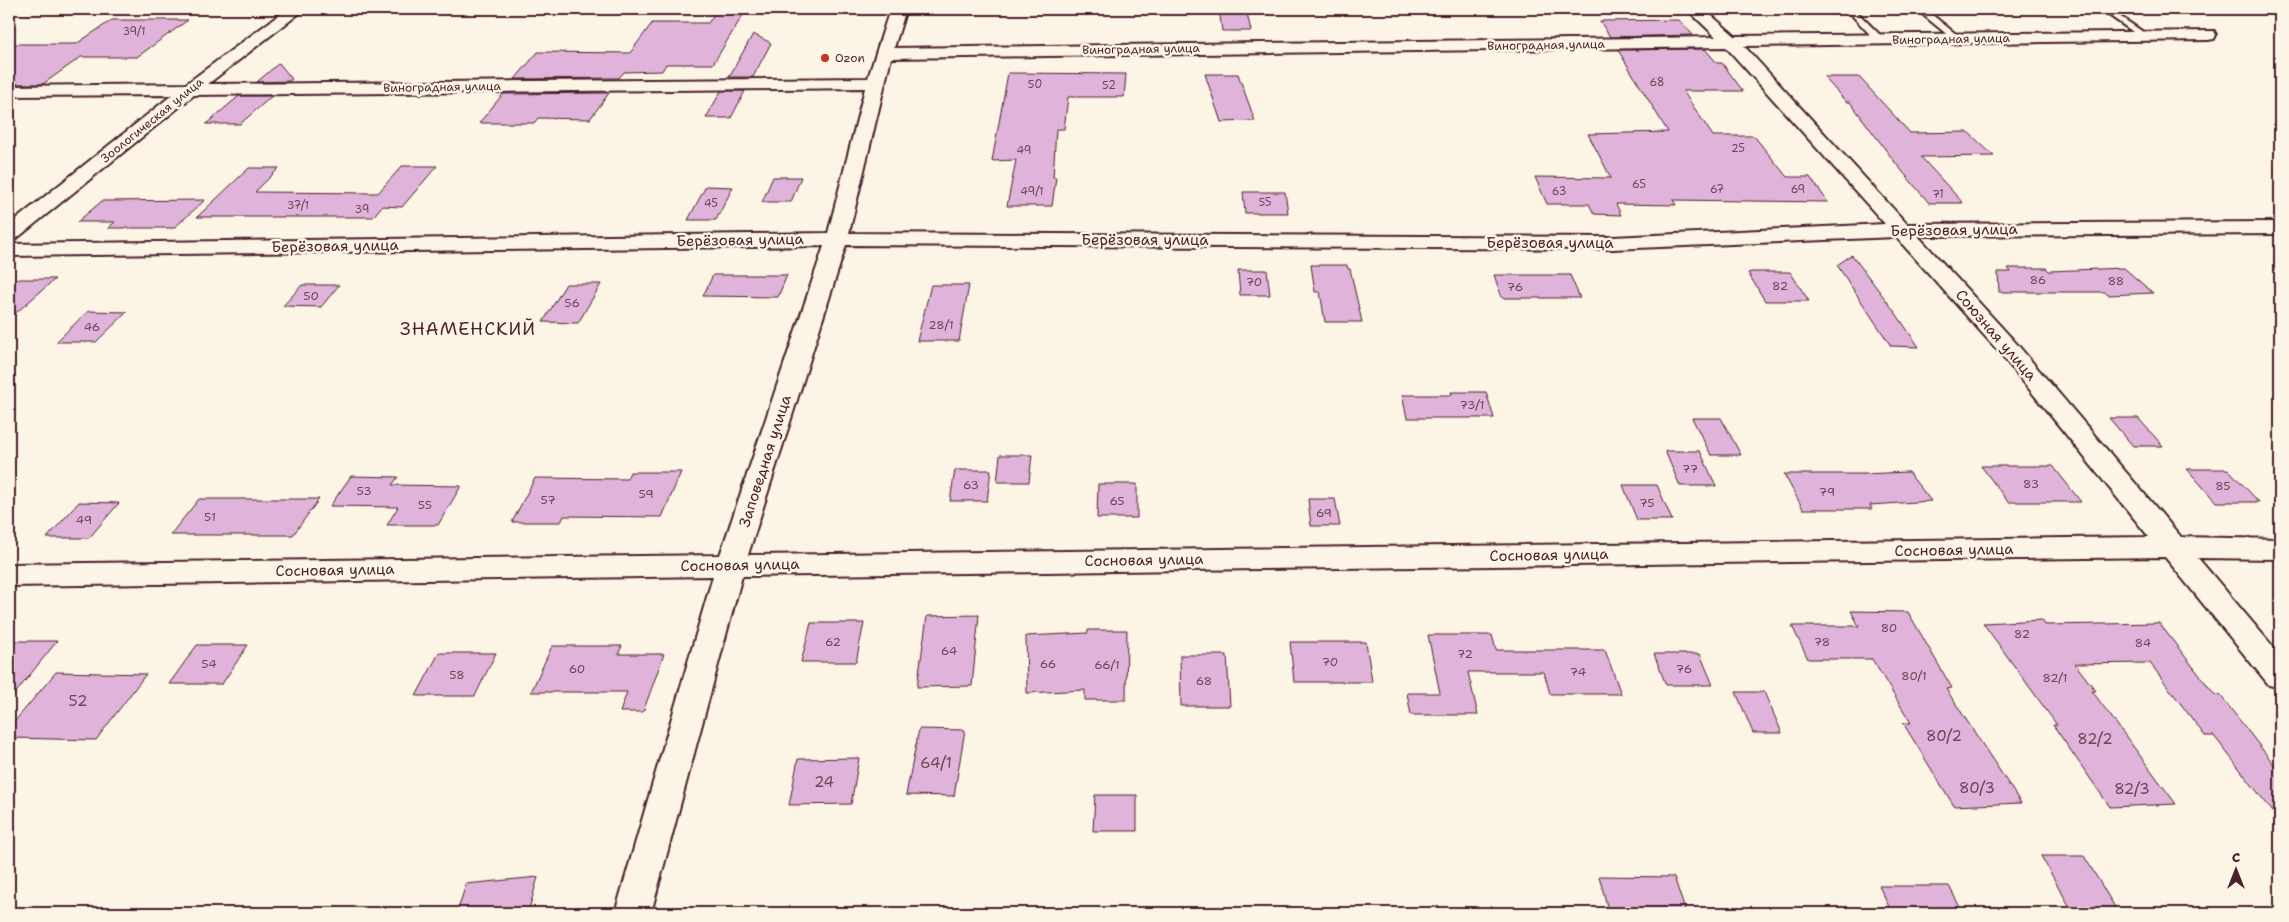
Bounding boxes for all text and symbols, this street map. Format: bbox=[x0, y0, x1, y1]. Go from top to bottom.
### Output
house number: 39/1 bbox=[122, 24, 146, 39]
street label: Виноградная улица bbox=[1892, 30, 2010, 48]
street label: Виноградная улица bbox=[1487, 36, 1605, 54]
street label: Виноградная улица bbox=[1082, 40, 1200, 58]
place label: Ozon bbox=[835, 50, 865, 66]
marker: Ozon bbox=[819, 52, 831, 64]
street label: Зоологическая улица bbox=[98, 73, 207, 166]
house number: 68 bbox=[1650, 75, 1664, 90]
house number: 50 bbox=[1028, 77, 1042, 92]
street label: Виноградная улица bbox=[383, 78, 501, 96]
house number: 52 bbox=[1102, 78, 1116, 93]
house number: 25 bbox=[1731, 141, 1745, 156]
house number: 49 bbox=[1017, 143, 1031, 158]
house number: 65 bbox=[1632, 177, 1646, 192]
house number: 67 bbox=[1710, 182, 1724, 197]
house number: 69 bbox=[1791, 182, 1805, 197]
house number: 49/1 bbox=[1020, 184, 1044, 199]
house number: 63 bbox=[1552, 184, 1566, 199]
house number: 71 bbox=[1932, 187, 1944, 202]
house number: 55 bbox=[1258, 195, 1272, 210]
house number: 45 bbox=[704, 196, 718, 211]
house number: 37/1 bbox=[287, 198, 309, 213]
house number: 39 bbox=[355, 202, 369, 217]
street label: Берёзовая улица bbox=[1890, 219, 2019, 241]
street label: Берёзовая улица bbox=[676, 229, 805, 251]
street label: Берёзовая улица bbox=[1081, 230, 1209, 250]
street label: Берёзовая улица bbox=[1486, 233, 1614, 253]
street label: Берёзовая улица bbox=[271, 235, 400, 257]
house number: 86 bbox=[2030, 272, 2046, 288]
house number: 88 bbox=[2108, 273, 2124, 289]
house number: 70 bbox=[1246, 274, 1262, 290]
house number: 82 bbox=[1772, 278, 1788, 294]
house number: 76 bbox=[1507, 279, 1523, 295]
street label: Союзная улица bbox=[1951, 285, 2042, 385]
house number: 50 bbox=[303, 288, 319, 304]
house number: 56 bbox=[564, 295, 580, 311]
district label: ЗНАМЕНСКИЙ bbox=[400, 317, 536, 341]
house number: 28/1 bbox=[928, 317, 954, 333]
house number: 46 bbox=[84, 319, 100, 335]
street label: Заповедная улица bbox=[734, 392, 796, 530]
house number: 73/1 bbox=[1460, 397, 1484, 413]
house number: 77 bbox=[1682, 461, 1698, 477]
house number: 83 bbox=[2023, 476, 2039, 492]
house number: 63 bbox=[963, 477, 979, 493]
house number: 85 bbox=[2215, 478, 2231, 494]
house number: 53 bbox=[356, 483, 372, 499]
house number: 79 bbox=[1819, 484, 1835, 500]
house number: 59 bbox=[638, 486, 654, 502]
house number: 57 bbox=[540, 492, 556, 508]
house number: 65 bbox=[1109, 493, 1125, 509]
house number: 75 bbox=[1639, 495, 1655, 511]
house number: 55 bbox=[418, 497, 432, 513]
house number: 69 bbox=[1316, 505, 1332, 521]
house number: 51 bbox=[204, 509, 216, 525]
house number: 49 bbox=[76, 512, 92, 528]
street label: Сосновая улица bbox=[1894, 539, 2014, 561]
street label: Сосновая улица bbox=[1489, 544, 1609, 566]
street label: Сосновая улица bbox=[1084, 549, 1204, 571]
street label: Сосновая улица bbox=[680, 554, 800, 576]
street label: Сосновая улица bbox=[275, 559, 395, 581]
house number: 80 bbox=[1881, 620, 1897, 636]
house number: 82 bbox=[2014, 626, 2030, 642]
house number: 62 bbox=[825, 634, 841, 650]
house number: 78 bbox=[1814, 634, 1830, 650]
house number: 84 bbox=[2135, 635, 2151, 651]
house number: 64 bbox=[941, 643, 957, 659]
house number: 72 bbox=[1457, 646, 1473, 662]
house number: 70 bbox=[1322, 654, 1338, 670]
house number: 54 bbox=[201, 656, 217, 672]
house number: 66 bbox=[1040, 656, 1056, 672]
house number: 66/1 bbox=[1094, 657, 1120, 673]
house number: 60 bbox=[569, 661, 585, 677]
house number: 76 bbox=[1676, 661, 1692, 677]
house number: 74 bbox=[1570, 664, 1586, 680]
house number: 58 bbox=[449, 667, 465, 683]
house number: 80/1 bbox=[1901, 668, 1927, 684]
house number: 82/1 bbox=[2042, 670, 2068, 686]
house number: 68 bbox=[1196, 673, 1212, 689]
house number: 52 bbox=[69, 691, 87, 711]
house number: 80/2 bbox=[1926, 726, 1962, 746]
house number: 82/2 bbox=[2077, 729, 2113, 749]
house number: 64/1 bbox=[920, 753, 952, 773]
house number: 24 bbox=[814, 772, 834, 792]
house number: 80/3 bbox=[1959, 778, 1995, 798]
house number: 82/3 bbox=[2114, 779, 2150, 799]
north arrow bbox=[2212, 844, 2262, 894]
text: С bbox=[2232, 848, 2240, 866]

